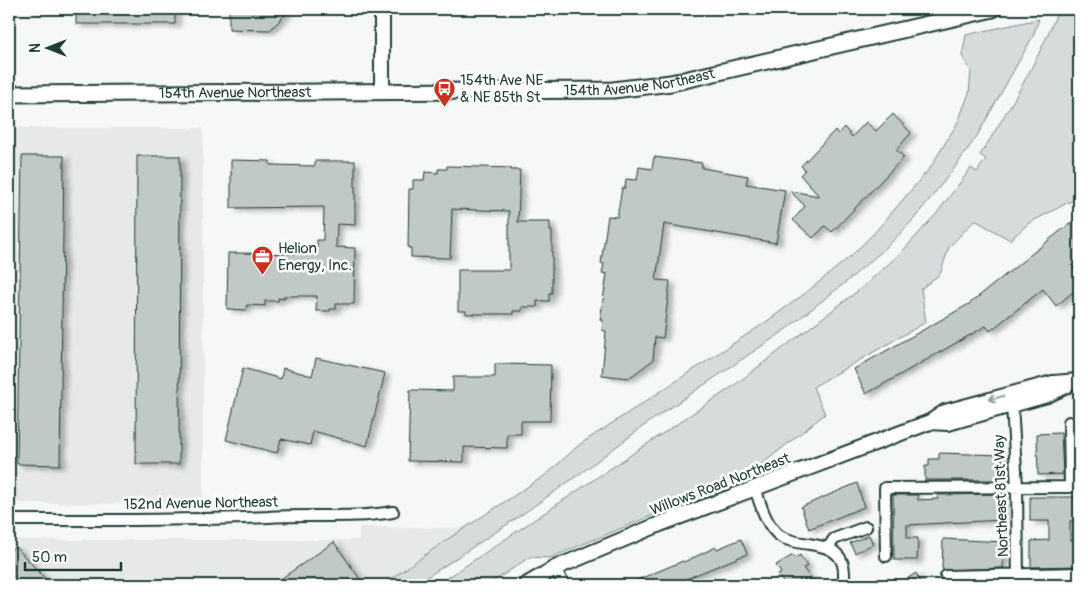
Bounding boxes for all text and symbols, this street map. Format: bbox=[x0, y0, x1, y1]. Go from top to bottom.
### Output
north arrow bbox=[22, 22, 72, 72]
text: N bbox=[27, 43, 44, 53]
street label: 154th Avenue Northeast bbox=[564, 64, 718, 100]
place label: 154th Ave NE & NE 85th St bbox=[460, 71, 543, 107]
bus stop icon: 154th Ave NE & NE 85th St bbox=[432, 77, 456, 108]
street label: 154th Avenue Northeast bbox=[159, 83, 312, 103]
place label: Helion Energy, Inc. bbox=[278, 239, 352, 275]
office icon: Helion Energy, Inc. bbox=[250, 245, 274, 276]
one-way arrow bbox=[988, 394, 1004, 404]
street label: Northeast 81st Way bbox=[990, 434, 1013, 558]
street label: Willows Road Northeast bbox=[647, 449, 794, 520]
street label: 152nd Avenue Northeast bbox=[124, 493, 279, 514]
scale bar bbox=[25, 539, 121, 571]
text: 50 m bbox=[32, 548, 67, 567]

